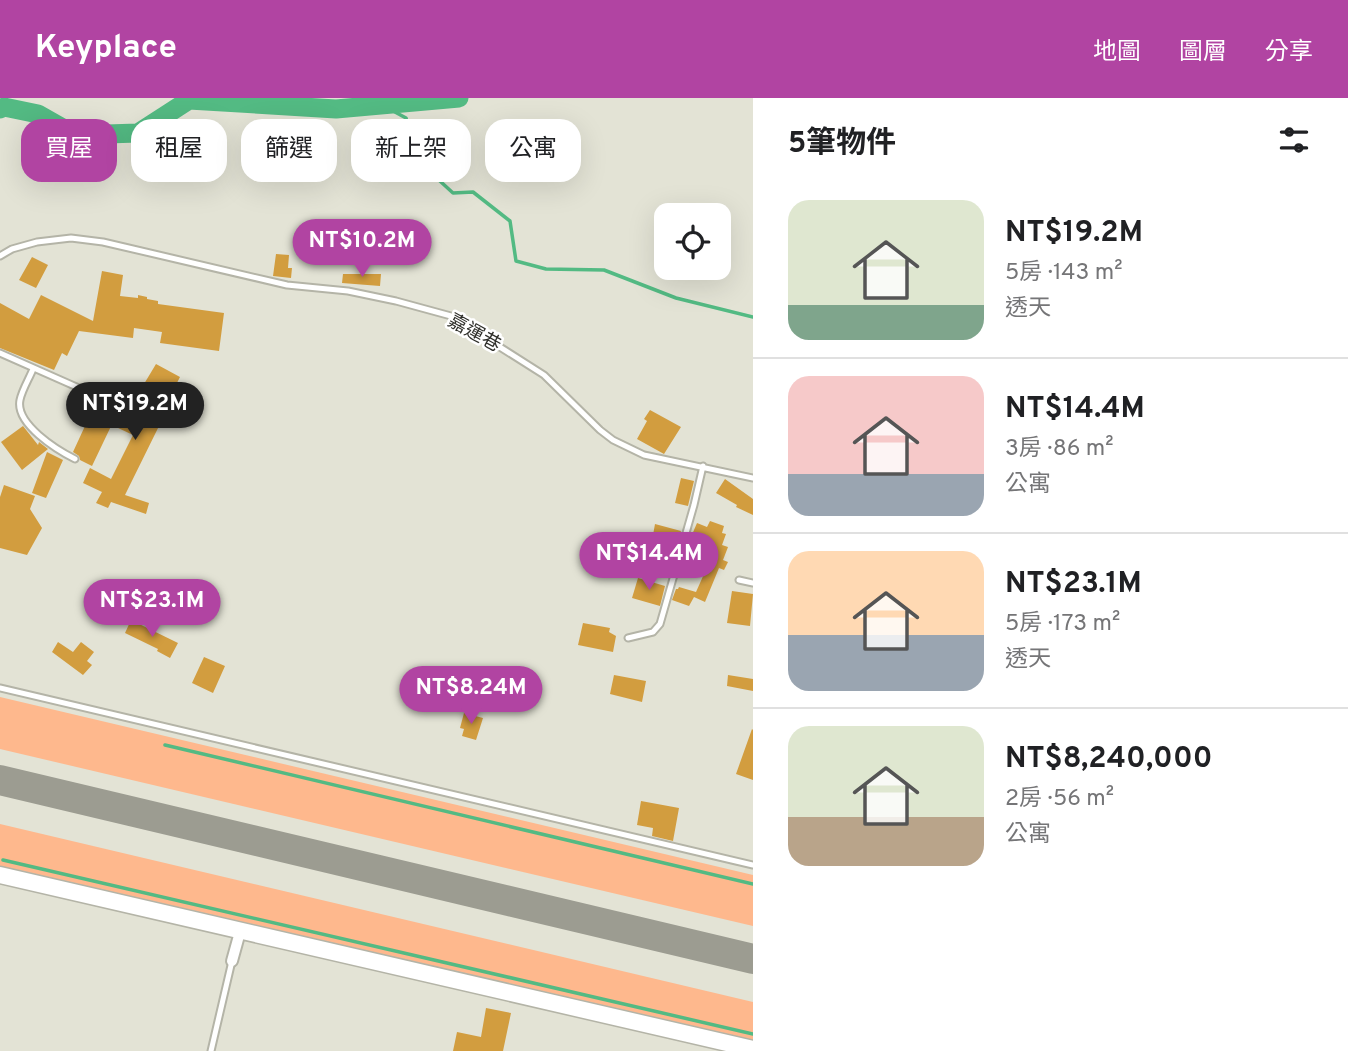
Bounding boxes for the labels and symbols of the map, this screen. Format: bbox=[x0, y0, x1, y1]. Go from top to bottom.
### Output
pin: NT$10.2M bbox=[290, 220, 434, 279]
street label: 嘉運巷 bbox=[443, 309, 505, 358]
pin: NT$19.2M bbox=[63, 382, 207, 442]
pin: NT$14.4M bbox=[577, 532, 721, 592]
pin: NT$23.1M bbox=[80, 580, 224, 639]
pin: NT$8.24M bbox=[399, 666, 543, 726]

